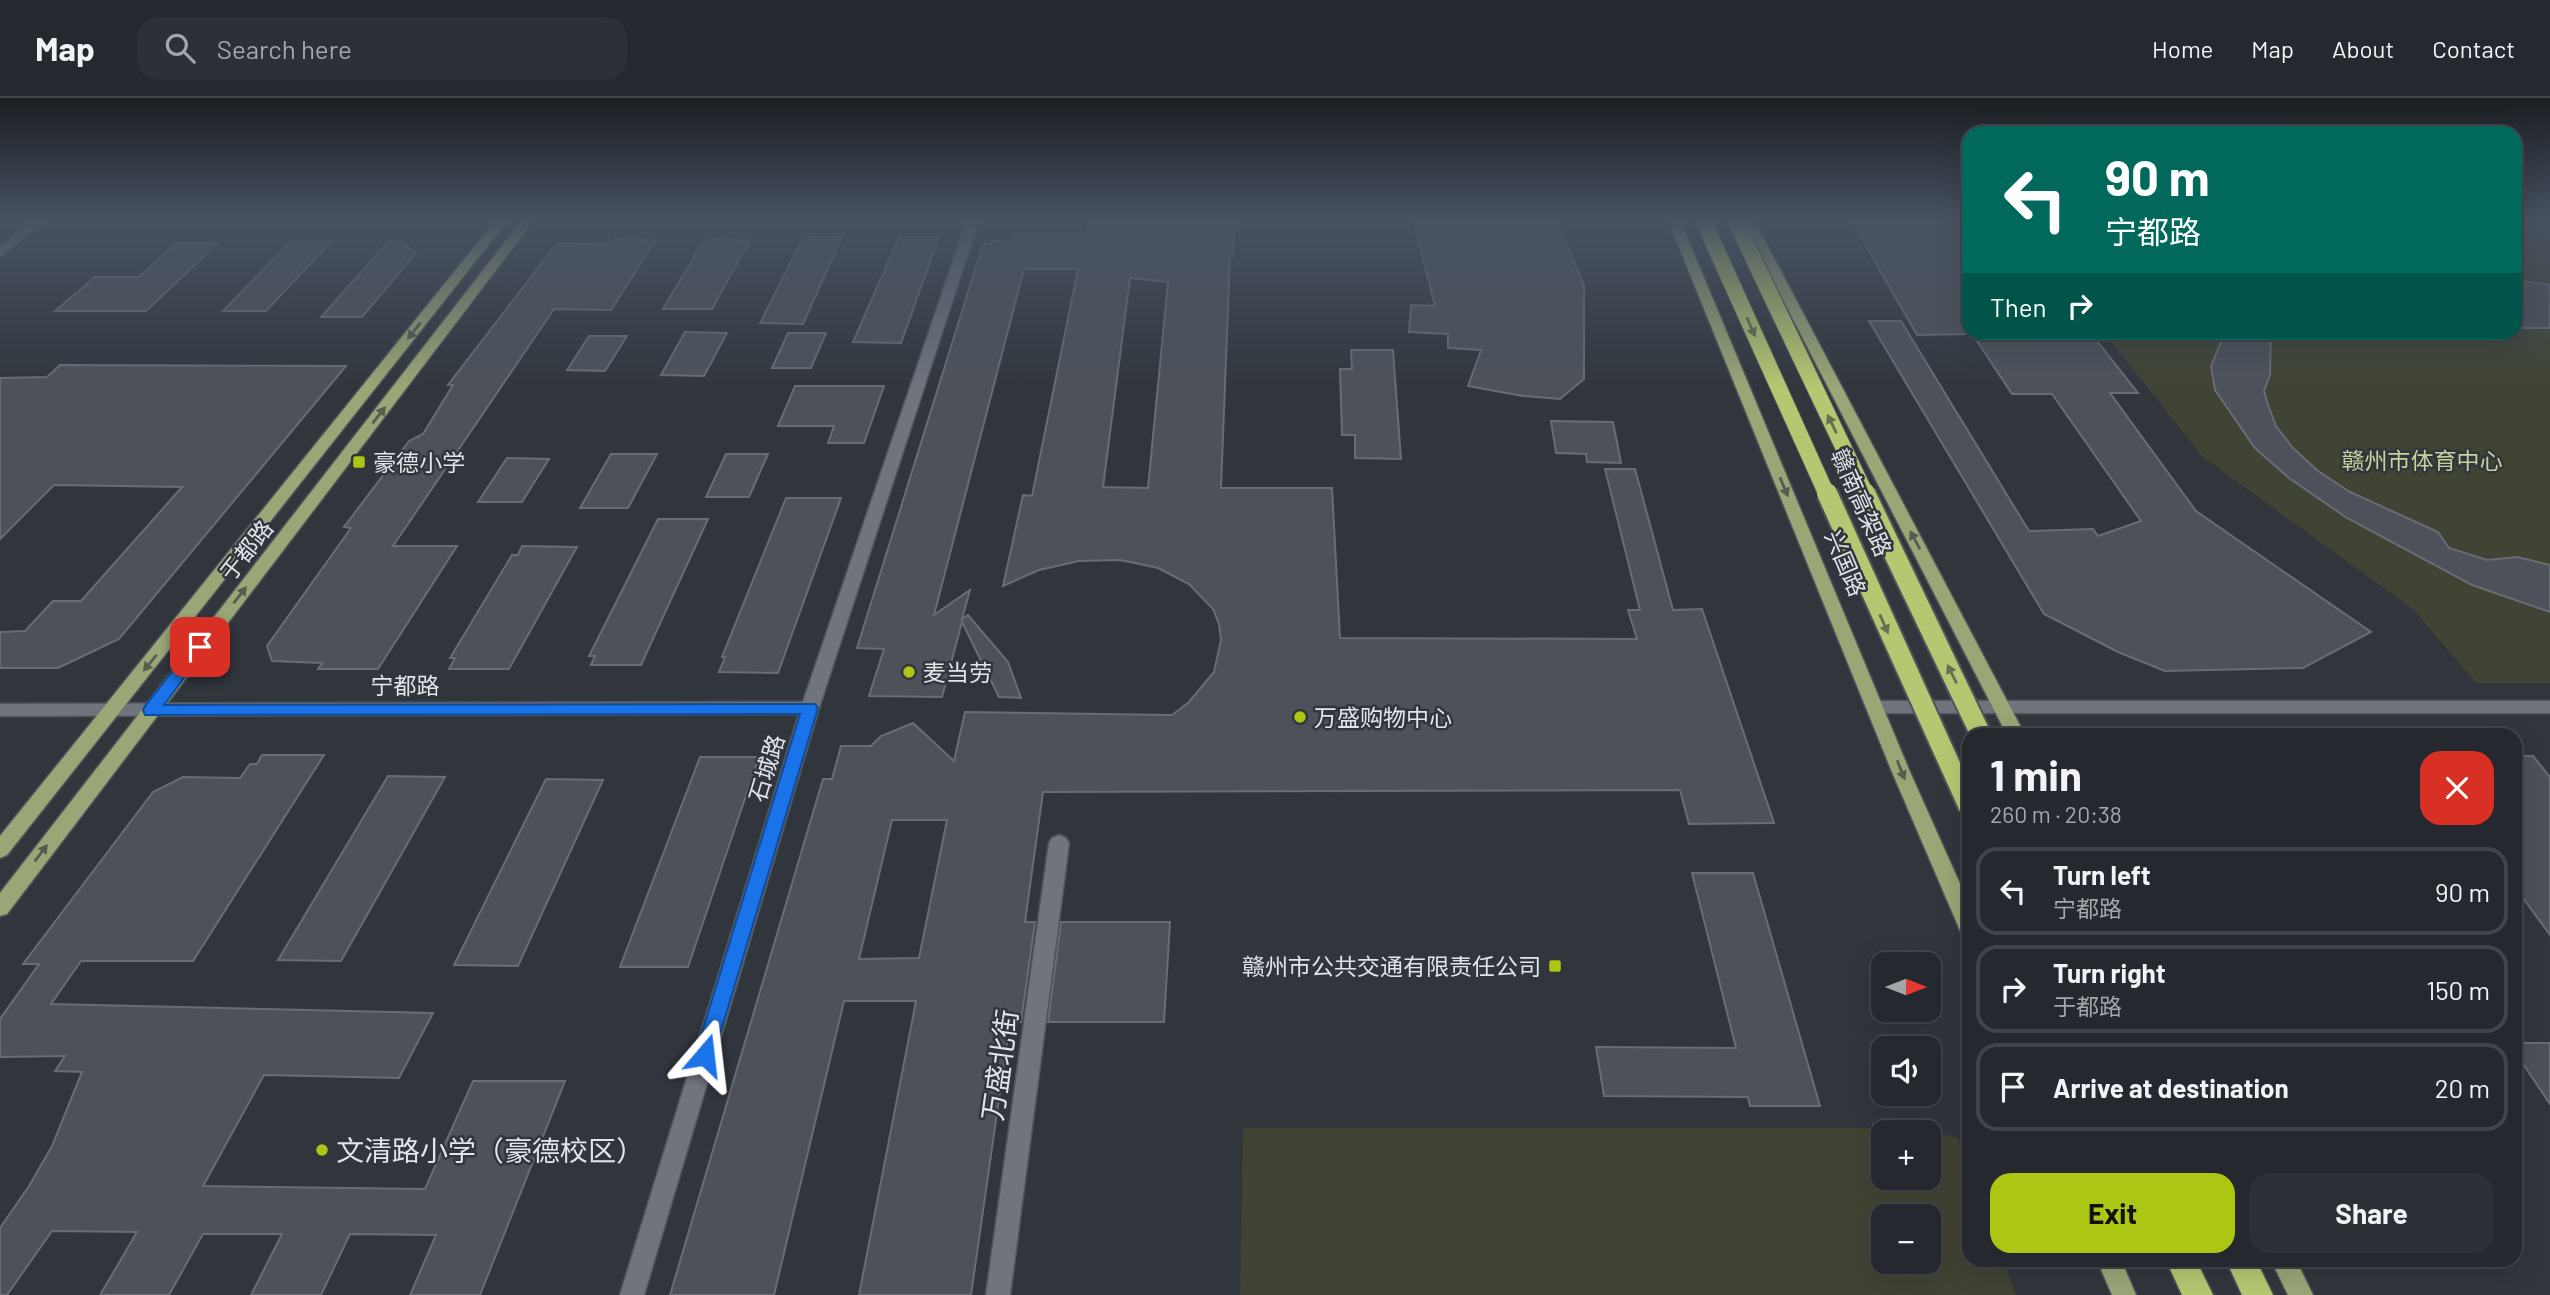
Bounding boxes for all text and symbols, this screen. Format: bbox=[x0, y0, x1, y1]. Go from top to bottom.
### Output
search box bbox=[137, 17, 627, 80]
text: Map bbox=[35, 28, 95, 68]
icon: search bbox=[161, 29, 199, 67]
text: Search here bbox=[217, 33, 352, 64]
text: Home bbox=[2152, 34, 2213, 63]
text: Map bbox=[2251, 34, 2294, 63]
text: About bbox=[2332, 34, 2394, 63]
text: Contact bbox=[2432, 34, 2515, 63]
text: 90 m bbox=[2105, 147, 2210, 206]
icon: left bbox=[1990, 154, 2081, 245]
text: 宁都路 bbox=[2105, 212, 2201, 250]
icon: right bbox=[2061, 287, 2099, 325]
text: Then bbox=[1990, 291, 2047, 322]
one-way arrow bbox=[1745, 317, 1757, 337]
one-way arrow bbox=[407, 322, 422, 340]
one-way arrow bbox=[371, 406, 385, 424]
one-way arrow bbox=[1827, 414, 1838, 434]
street label: 赣南高架路 bbox=[1826, 444, 1898, 560]
park label: 赣州市体育中心 bbox=[2342, 446, 2503, 474]
place label: 豪德小学 bbox=[373, 448, 465, 476]
marker: 豪德小学 bbox=[351, 454, 367, 470]
one-way arrow bbox=[1778, 477, 1789, 498]
street label: 于都路 bbox=[214, 514, 278, 586]
street label: 兴国路 bbox=[1820, 526, 1872, 600]
one-way arrow bbox=[1910, 530, 1921, 550]
one-way arrow bbox=[232, 586, 246, 604]
one-way arrow bbox=[1879, 614, 1890, 634]
pin bbox=[170, 617, 230, 677]
icon: arrive bbox=[181, 628, 219, 666]
one-way arrow bbox=[143, 653, 158, 671]
place label: 麦当劳 bbox=[923, 658, 992, 686]
marker: 麦当劳 bbox=[901, 664, 917, 680]
one-way arrow bbox=[1946, 664, 1957, 684]
street label: 宁都路 bbox=[371, 671, 440, 699]
place label: 万盛购物中心 bbox=[1314, 703, 1452, 731]
marker: 万盛购物中心 bbox=[1292, 709, 1308, 725]
street label: 石城路 bbox=[743, 731, 789, 805]
text: 1 min bbox=[1990, 749, 2082, 799]
button: close bbox=[2420, 751, 2494, 825]
one-way arrow bbox=[1895, 760, 1906, 781]
text: 260 m · 20:38 bbox=[1990, 800, 2122, 828]
one-way arrow bbox=[34, 845, 49, 863]
text: Turn left bbox=[2053, 859, 2151, 890]
icon: left bbox=[1994, 872, 2032, 910]
text: 90 m bbox=[2435, 876, 2490, 907]
text: 宁都路 bbox=[2053, 894, 2122, 922]
place label: 赣州市公共交通有限责任公司 bbox=[1242, 952, 1541, 980]
north arrow bbox=[1871, 952, 1941, 1022]
map controls bbox=[1871, 952, 1941, 1274]
text: Turn right bbox=[2053, 957, 2166, 988]
marker: 赣州市公共交通有限责任公司 bbox=[1547, 958, 1563, 974]
icon: right bbox=[1994, 970, 2032, 1008]
text: 150 m bbox=[2426, 974, 2490, 1005]
text: 于都路 bbox=[2053, 992, 2122, 1020]
street label: 万盛北街 bbox=[974, 1007, 1024, 1123]
position arrow bbox=[668, 1018, 742, 1092]
button: sound bbox=[1871, 1036, 1941, 1106]
icon: arrive bbox=[1994, 1068, 2032, 1106]
text: Arrive at destination bbox=[2053, 1072, 2289, 1103]
text: 20 m bbox=[2435, 1072, 2490, 1103]
button: + bbox=[1871, 1120, 1941, 1190]
place label: 文清路小学（豪德校区） bbox=[336, 1133, 644, 1167]
marker: 文清路小学（豪德校区） bbox=[314, 1142, 330, 1158]
button: Exit bbox=[1990, 1173, 2235, 1253]
button: Share bbox=[2249, 1173, 2494, 1253]
button: − bbox=[1871, 1204, 1941, 1274]

